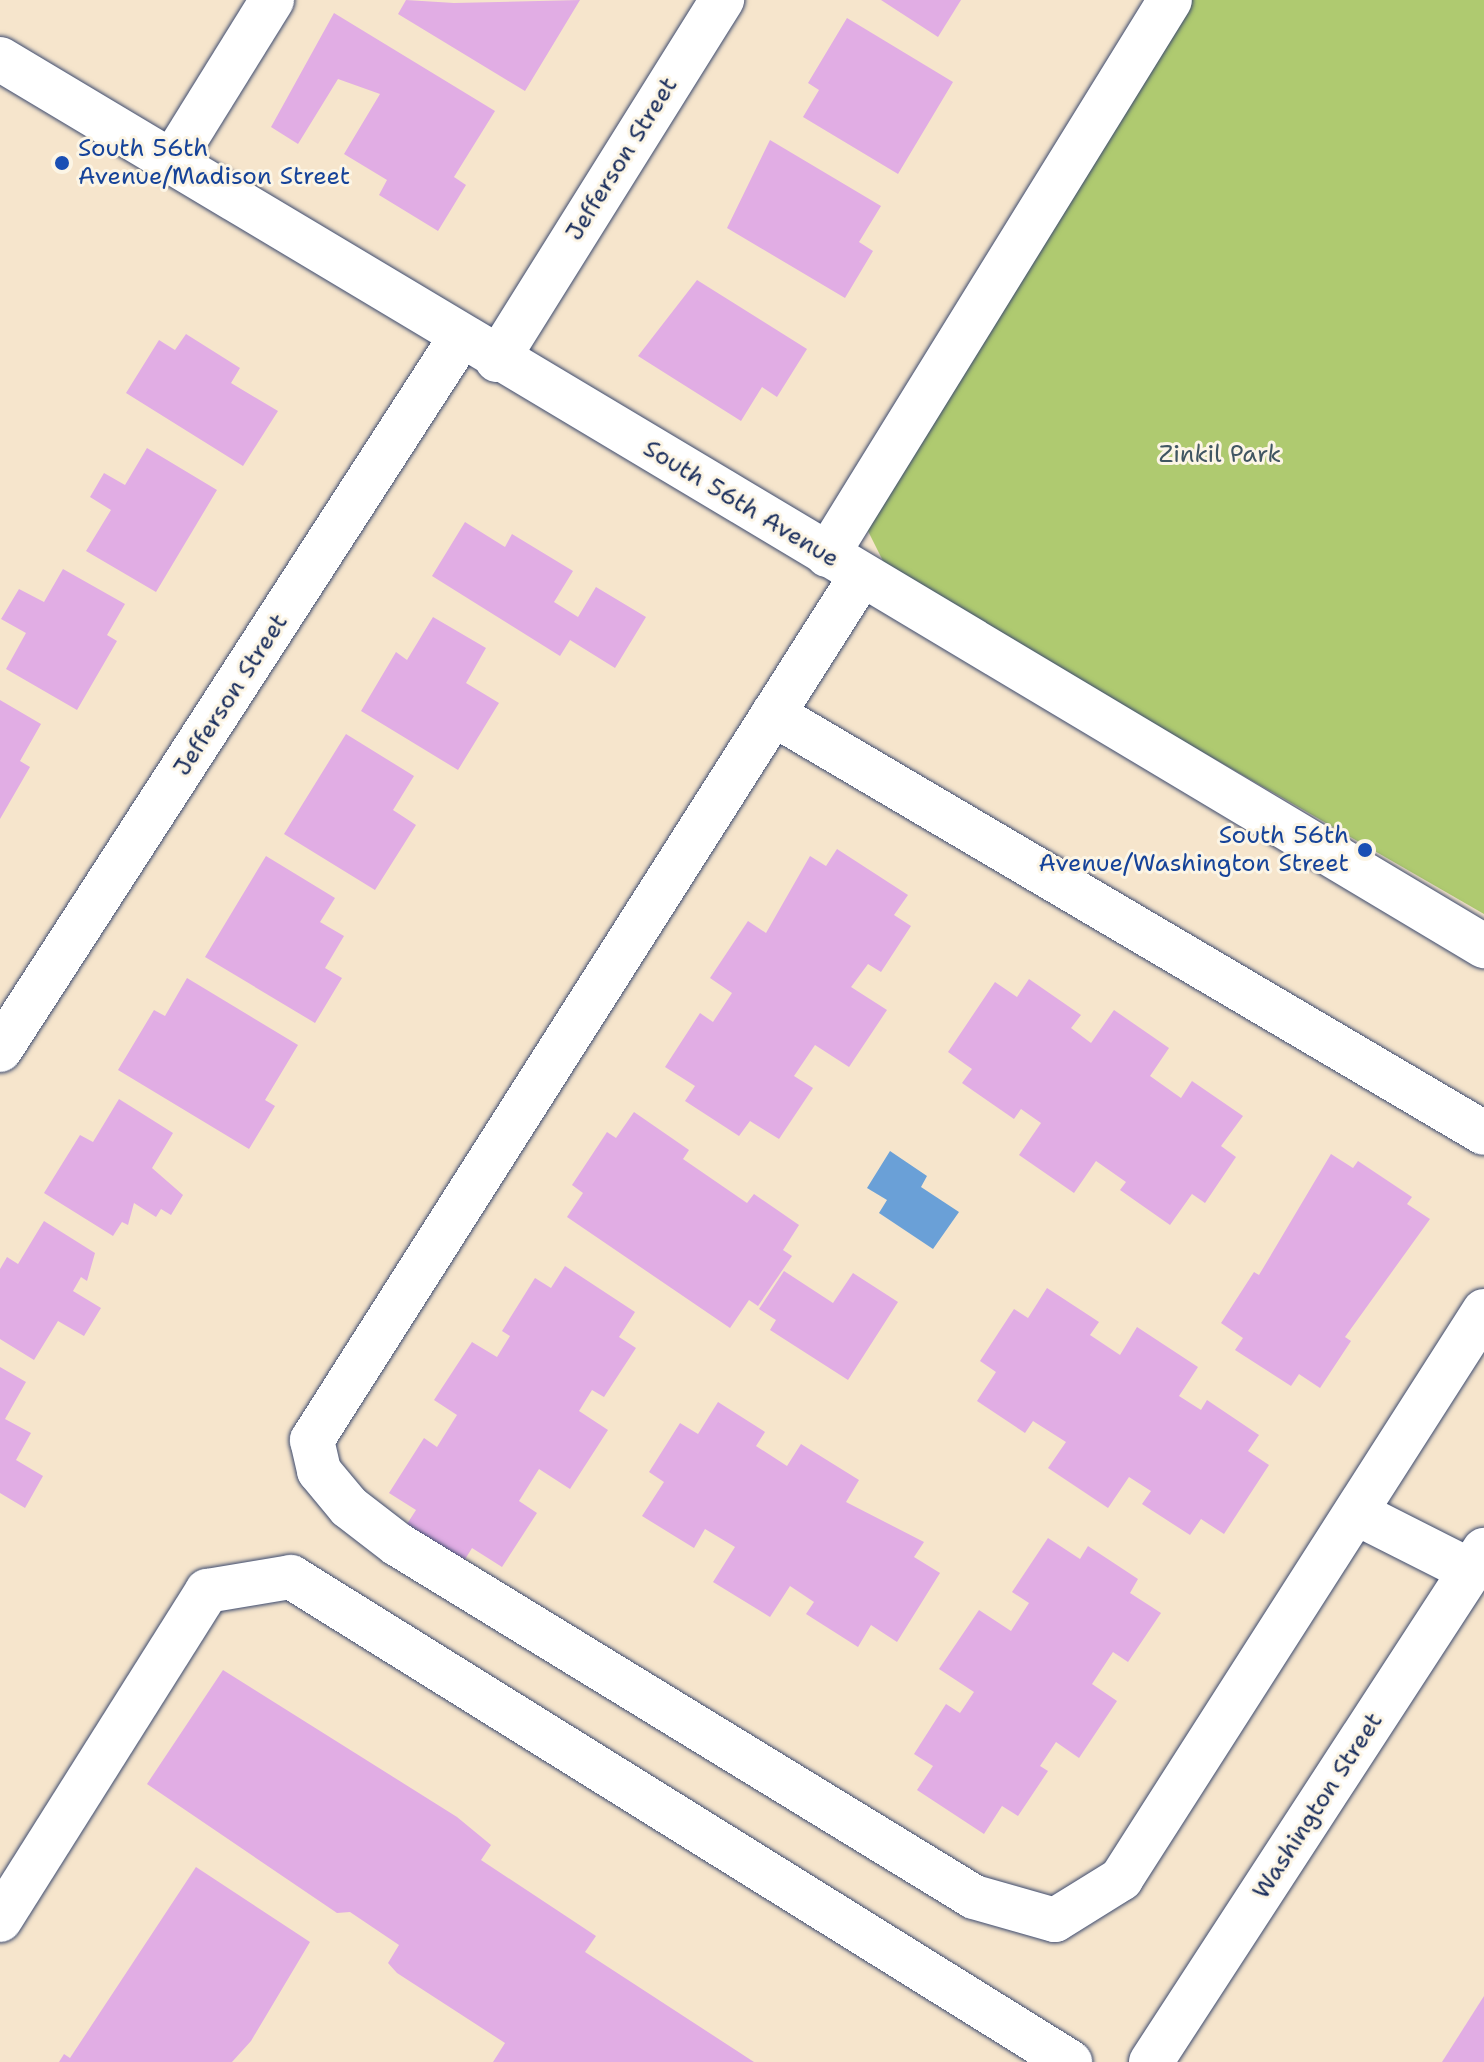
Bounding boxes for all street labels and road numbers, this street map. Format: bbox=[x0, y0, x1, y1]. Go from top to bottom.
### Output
street label: Jefferson Street bbox=[560, 72, 684, 246]
street label: South 56th Avenue bbox=[638, 434, 844, 574]
street label: Jefferson Street bbox=[168, 609, 294, 781]
street label: Washington Street bbox=[1247, 1707, 1389, 1905]

